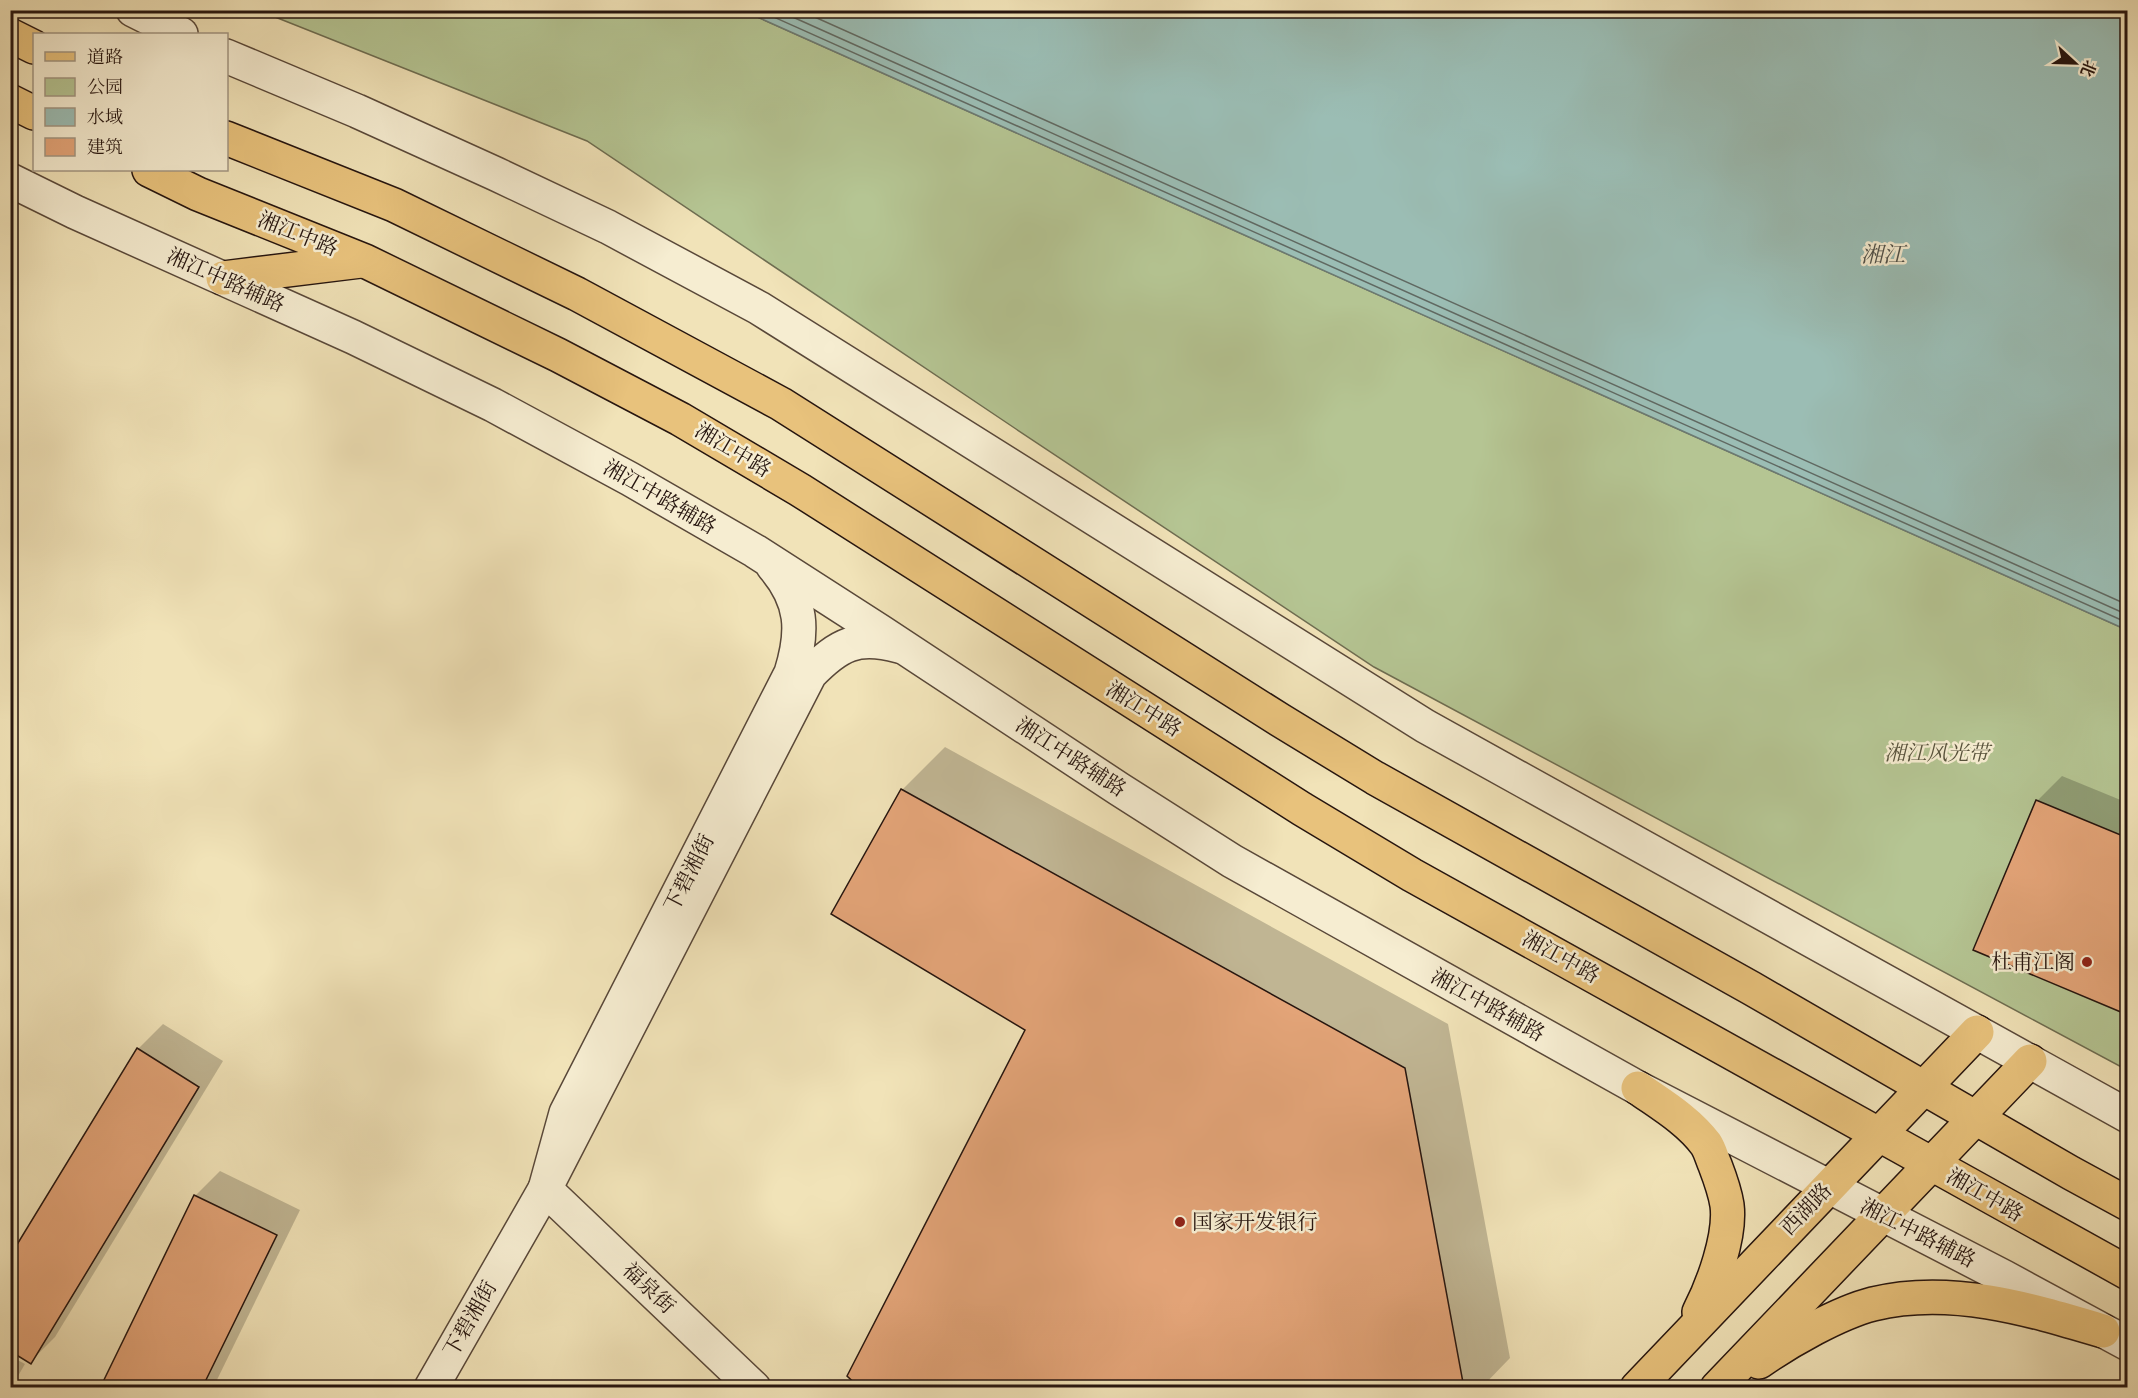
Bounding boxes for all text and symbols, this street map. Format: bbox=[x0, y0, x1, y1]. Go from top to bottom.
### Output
legend bbox=[33, 33, 228, 171]
north arrow bbox=[2045, 33, 2105, 93]
text: 道路 bbox=[87, 45, 123, 68]
text: 北 bbox=[2076, 57, 2101, 80]
text: 公园 bbox=[87, 75, 123, 98]
text: 水域 bbox=[87, 105, 123, 128]
text: 建筑 bbox=[87, 135, 123, 158]
street label: 湘江中路 bbox=[254, 205, 342, 262]
water label: 湘江 bbox=[1861, 240, 1908, 269]
street label: 湘江中路辅路 bbox=[163, 242, 289, 318]
street label: 湘江中路 bbox=[690, 416, 776, 483]
street label: 湘江中路辅路 bbox=[599, 453, 722, 540]
street label: 湘江中路 bbox=[1101, 675, 1187, 742]
street label: 湘江中路辅路 bbox=[1011, 711, 1131, 802]
park label: 湘江风光带 bbox=[1885, 739, 1992, 766]
street label: 下碧湘街 bbox=[657, 829, 720, 916]
street label: 湘江中路 bbox=[1518, 924, 1605, 989]
place label: 杜甫江阁 bbox=[1991, 948, 2075, 975]
marker: 杜甫江阁 bbox=[2080, 955, 2094, 969]
street label: 湘江中路辅路 bbox=[1427, 962, 1550, 1047]
street label: 湘江中路 bbox=[1942, 1162, 2028, 1227]
street label: 西湖路 bbox=[1774, 1177, 1837, 1241]
street label: 湘江中路辅路 bbox=[1856, 1192, 1980, 1273]
place label: 国家开发银行 bbox=[1192, 1208, 1318, 1235]
marker: 国家开发银行 bbox=[1173, 1215, 1187, 1229]
street label: 福泉街 bbox=[617, 1256, 681, 1319]
street label: 下碧湘街 bbox=[437, 1276, 502, 1362]

